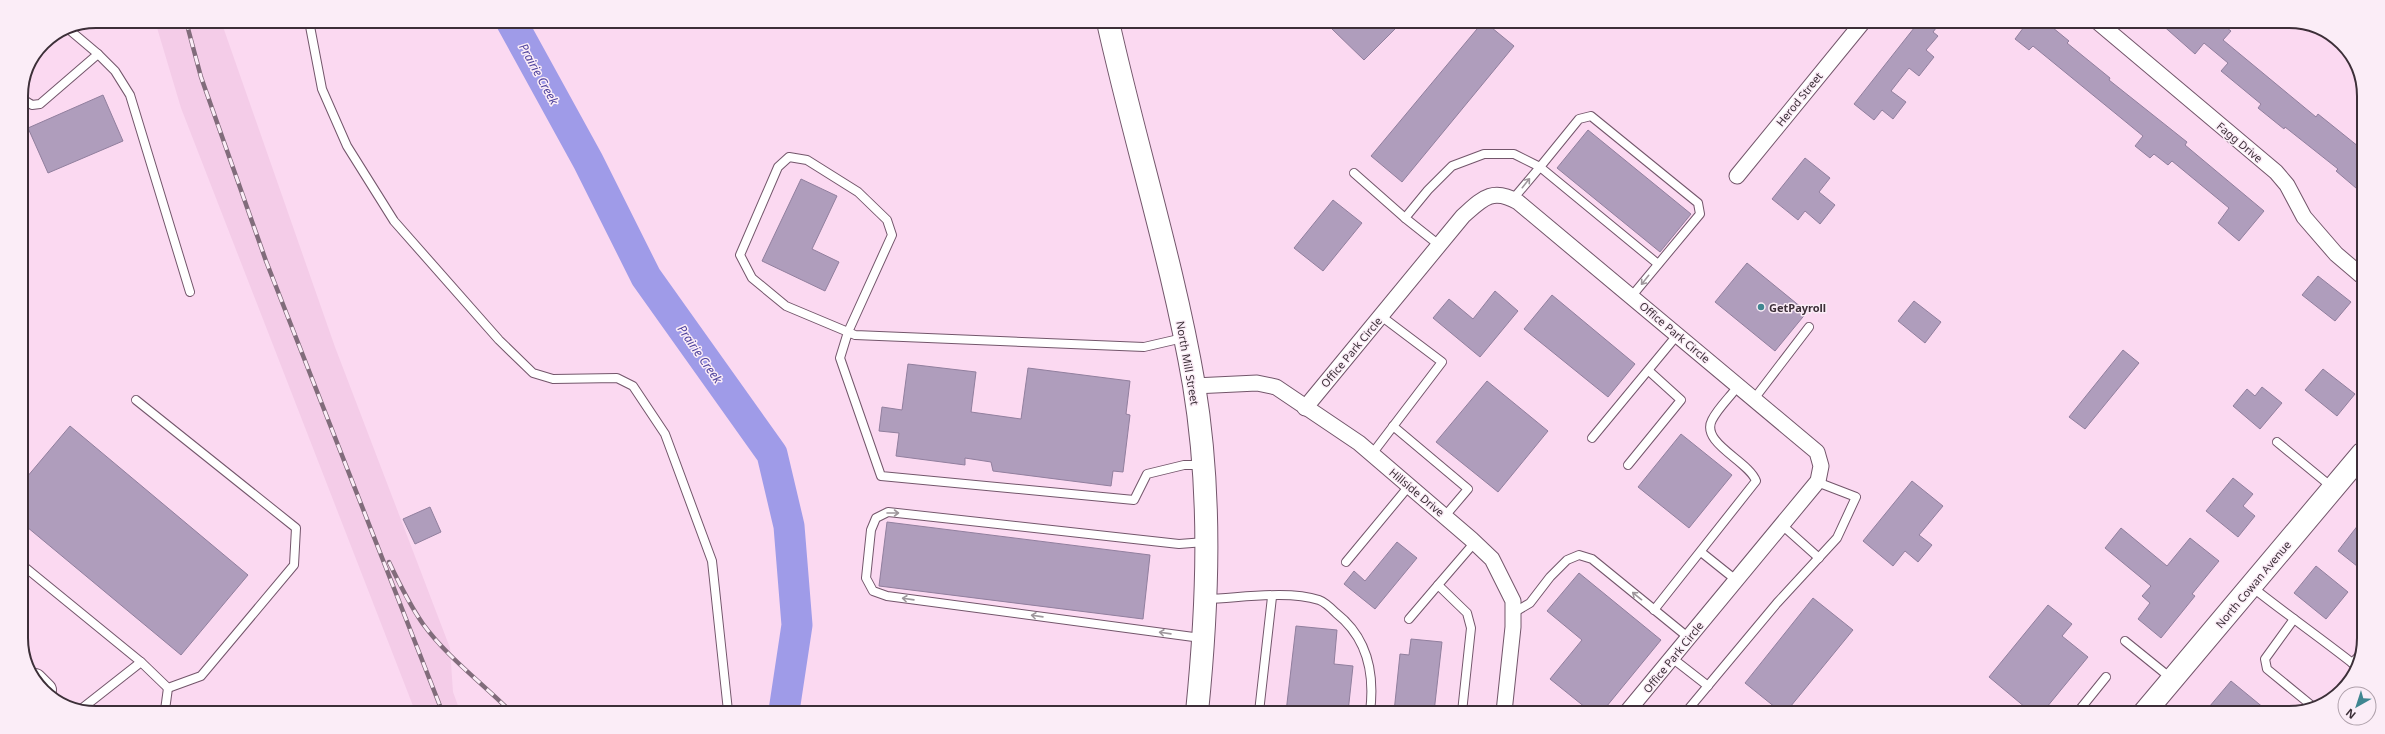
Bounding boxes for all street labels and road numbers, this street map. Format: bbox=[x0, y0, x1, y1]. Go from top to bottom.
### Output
street label: Herod Street bbox=[1773, 69, 1826, 129]
street label: Fagg Drive bbox=[2214, 118, 2266, 166]
street label: Office Park Circle bbox=[1637, 298, 1713, 366]
street label: Office Park Circle bbox=[1317, 314, 1385, 390]
street label: North Mill Street bbox=[1173, 320, 1203, 406]
street label: Hillside Drive bbox=[1386, 464, 1448, 520]
street label: North Cowan Avenue bbox=[2212, 537, 2294, 631]
street label: Office Park Circle bbox=[1640, 618, 1706, 696]

